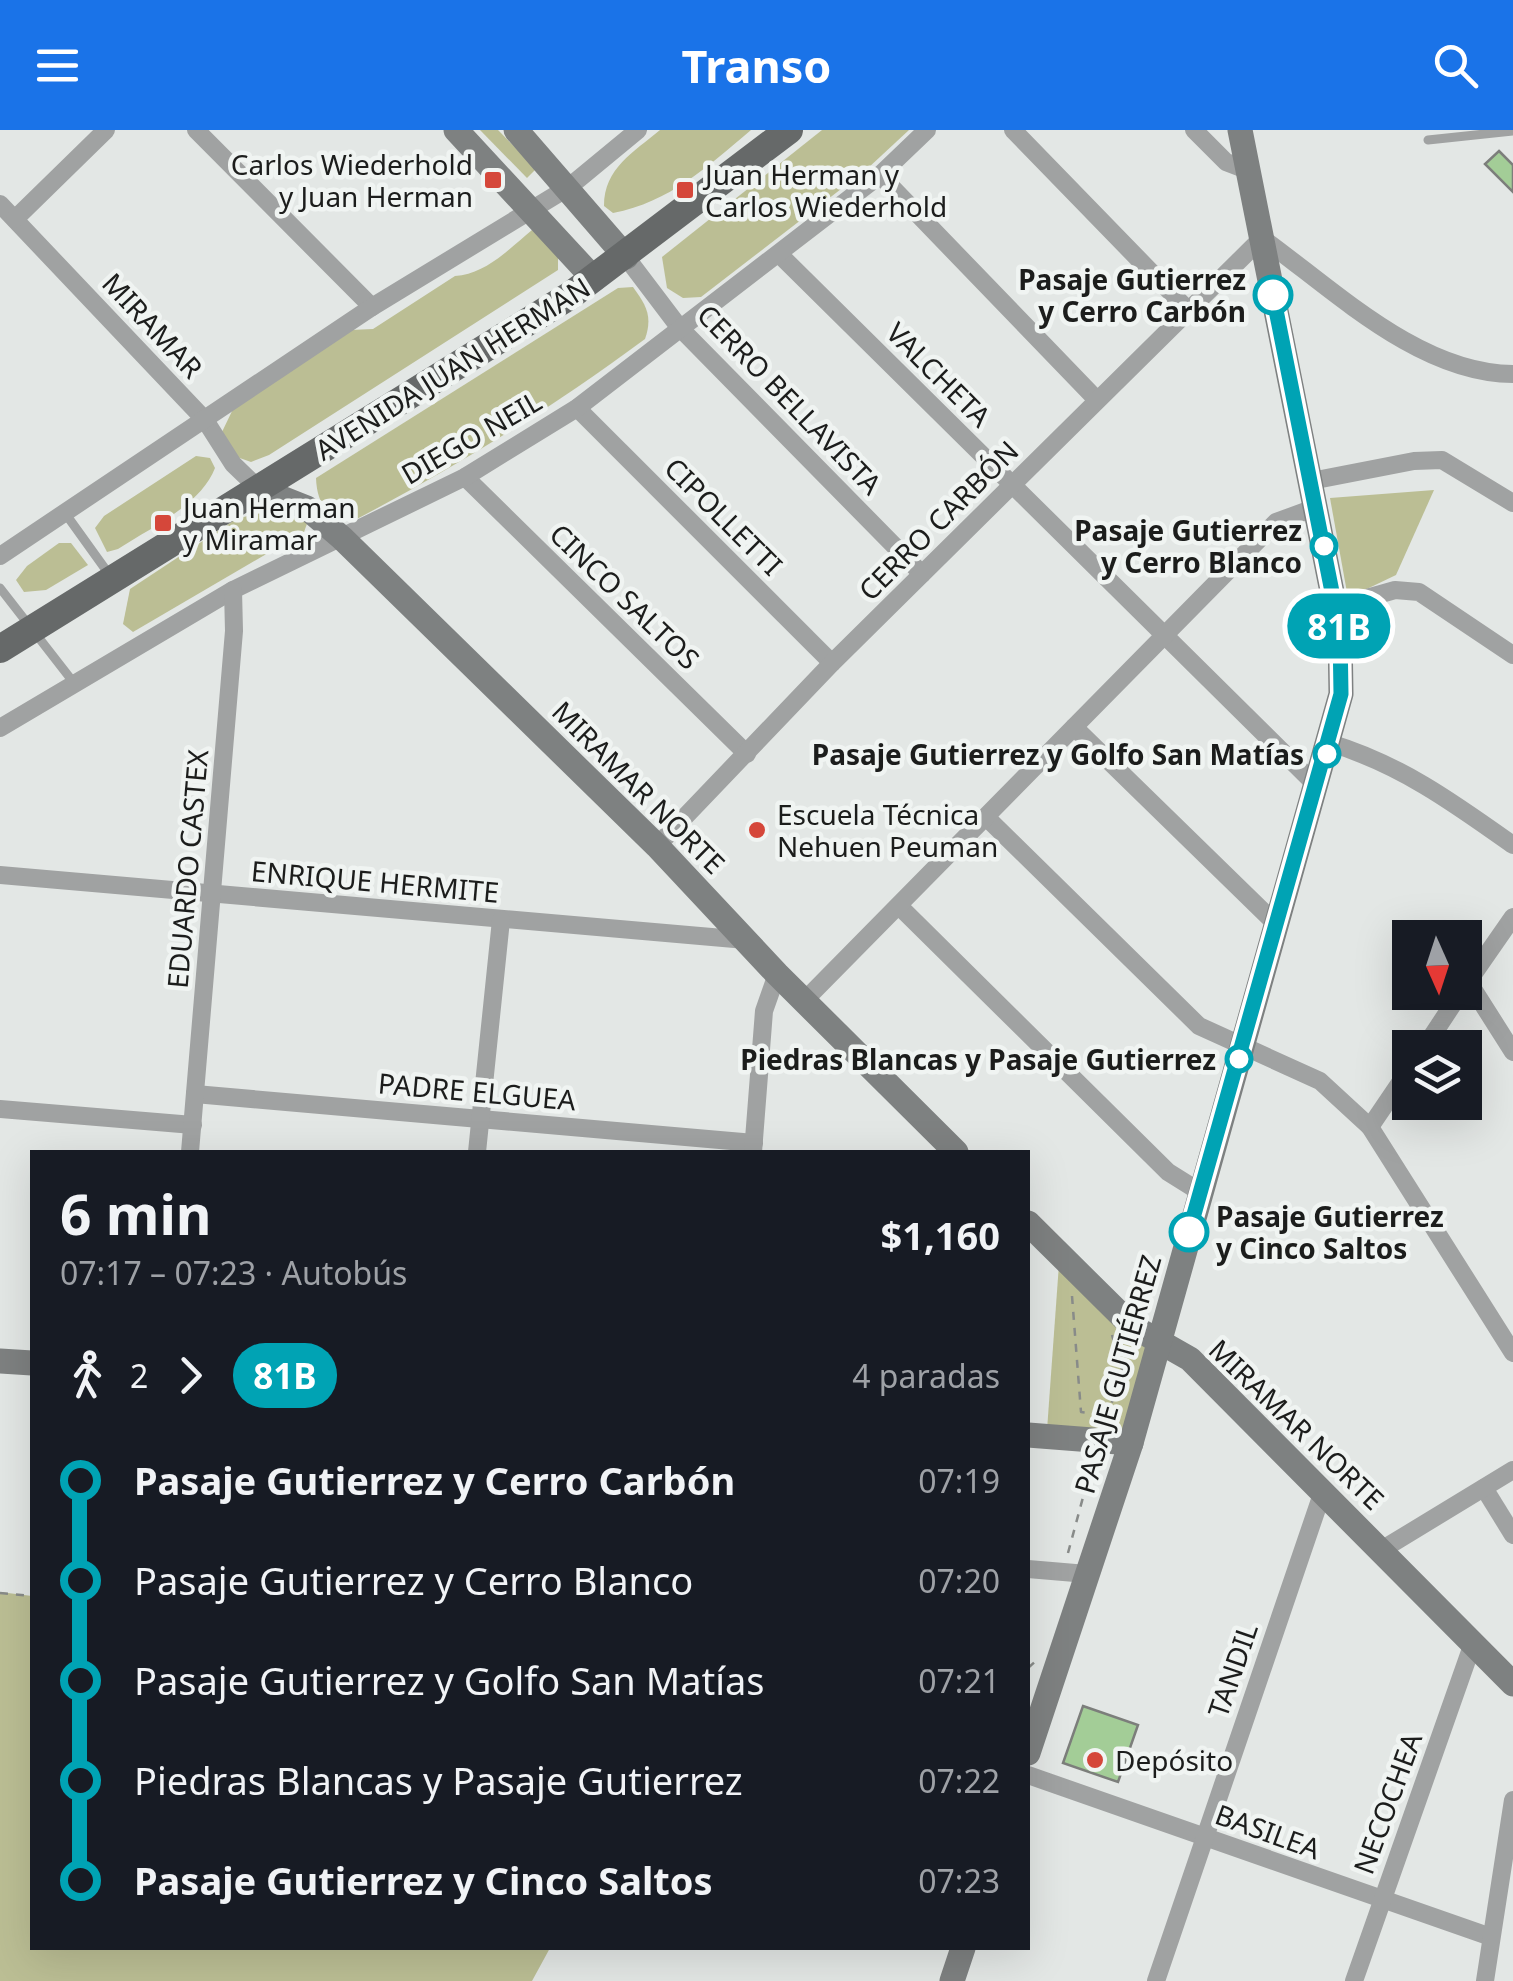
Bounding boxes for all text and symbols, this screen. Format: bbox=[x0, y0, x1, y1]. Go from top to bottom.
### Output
text: Transo bbox=[682, 35, 831, 96]
icon: menu bbox=[30, 38, 85, 93]
icon: search bbox=[1428, 38, 1483, 93]
place label: Carlos Wiederhold y Juan Herman bbox=[231, 145, 473, 215]
place label: Juan Herman y Carlos Wiederhold bbox=[702, 155, 947, 225]
marker: Carlos Wiederhold y Juan Herman bbox=[482, 169, 504, 191]
marker: Juan Herman y Carlos Wiederhold bbox=[674, 179, 696, 201]
place label: Pasaje Gutierrez y Cerro Carbón bbox=[1018, 260, 1246, 330]
street label: MIRAMAR bbox=[94, 264, 212, 386]
street label: AVENIDA JUAN HERMAN bbox=[307, 268, 597, 468]
marker: Pasaje Gutierrez y Cerro Carbón bbox=[1254, 276, 1292, 314]
street label: CERRO BELLAVISTA bbox=[689, 296, 891, 502]
street label: VALCHETA bbox=[878, 313, 1000, 435]
street label: DIEGO NEIL bbox=[394, 382, 548, 492]
street label: CERRO CARBÓN bbox=[850, 432, 1026, 608]
street label: CIPOLLETTI bbox=[657, 449, 791, 583]
place label: Juan Herman y Miramar bbox=[180, 488, 356, 558]
place label: Pasaje Gutierrez y Cerro Blanco bbox=[1074, 511, 1302, 581]
marker: Juan Herman y Miramar bbox=[152, 512, 174, 534]
street label: CINCO SALTOS bbox=[542, 515, 708, 677]
marker: Pasaje Gutierrez y Cerro Blanco bbox=[1311, 533, 1337, 559]
line badge: 81B bbox=[1282, 594, 1396, 658]
text: 81B bbox=[1307, 603, 1371, 650]
street label: MIRAMAR NORTE bbox=[544, 692, 734, 882]
place label: Pasaje Gutierrez y Golfo San Matías bbox=[812, 735, 1304, 773]
marker: Pasaje Gutierrez y Golfo San Matías bbox=[1314, 741, 1340, 767]
street label: EDUARDO CASTEX bbox=[158, 747, 216, 990]
place label: Escuela Técnica Nehuen Peuman bbox=[777, 795, 998, 865]
marker: Escuela Técnica Nehuen Peuman bbox=[746, 819, 768, 841]
street label: ENRIQUE HERMITE bbox=[249, 851, 501, 911]
north arrow bbox=[1392, 920, 1482, 1010]
map controls bbox=[1392, 920, 1482, 1120]
button: layers bbox=[1392, 1030, 1482, 1120]
place label: Piedras Blancas y Pasaje Gutierrez bbox=[740, 1040, 1216, 1078]
marker: Piedras Blancas y Pasaje Gutierrez bbox=[1226, 1046, 1252, 1072]
street label: PADRE ELGUEA bbox=[377, 1063, 577, 1119]
text: 6 min bbox=[60, 1176, 212, 1251]
place label: Pasaje Gutierrez y Cinco Saltos bbox=[1216, 1197, 1444, 1267]
text: $1,160 bbox=[880, 1209, 1000, 1261]
marker: Pasaje Gutierrez y Cinco Saltos bbox=[1170, 1213, 1208, 1251]
street label: PASAJE GUTIÉRREZ bbox=[1065, 1250, 1169, 1498]
text: 07:17 – 07:23 · Autobús bbox=[60, 1251, 407, 1294]
street label: MIRAMAR NORTE bbox=[1201, 1330, 1393, 1518]
icon: walk bbox=[60, 1348, 115, 1403]
icon: forward bbox=[163, 1348, 218, 1403]
text: 81B bbox=[253, 1352, 317, 1399]
text: 2 bbox=[130, 1354, 148, 1397]
text: 4 paradas bbox=[852, 1354, 1000, 1397]
text: Pasaje Gutierrez y Cerro Carbón bbox=[134, 1454, 735, 1506]
text: 07:19 bbox=[918, 1459, 1000, 1502]
text: Pasaje Gutierrez y Cerro Blanco bbox=[134, 1554, 693, 1606]
text: 07:20 bbox=[918, 1559, 1000, 1602]
street label: TANDIL bbox=[1198, 1618, 1266, 1722]
text: Pasaje Gutierrez y Golfo San Matías bbox=[134, 1654, 765, 1706]
text: 07:21 bbox=[918, 1659, 1000, 1702]
street label: NECOCHEA bbox=[1344, 1727, 1430, 1879]
place label: Depósito bbox=[1115, 1741, 1233, 1779]
marker: Depósito bbox=[1084, 1749, 1106, 1771]
text: Piedras Blancas y Pasaje Gutierrez bbox=[134, 1754, 743, 1806]
text: 07:22 bbox=[918, 1759, 1000, 1802]
street label: BASILEA bbox=[1210, 1794, 1326, 1868]
text: Pasaje Gutierrez y Cinco Saltos bbox=[134, 1854, 713, 1906]
text: 07:23 bbox=[918, 1859, 1000, 1902]

